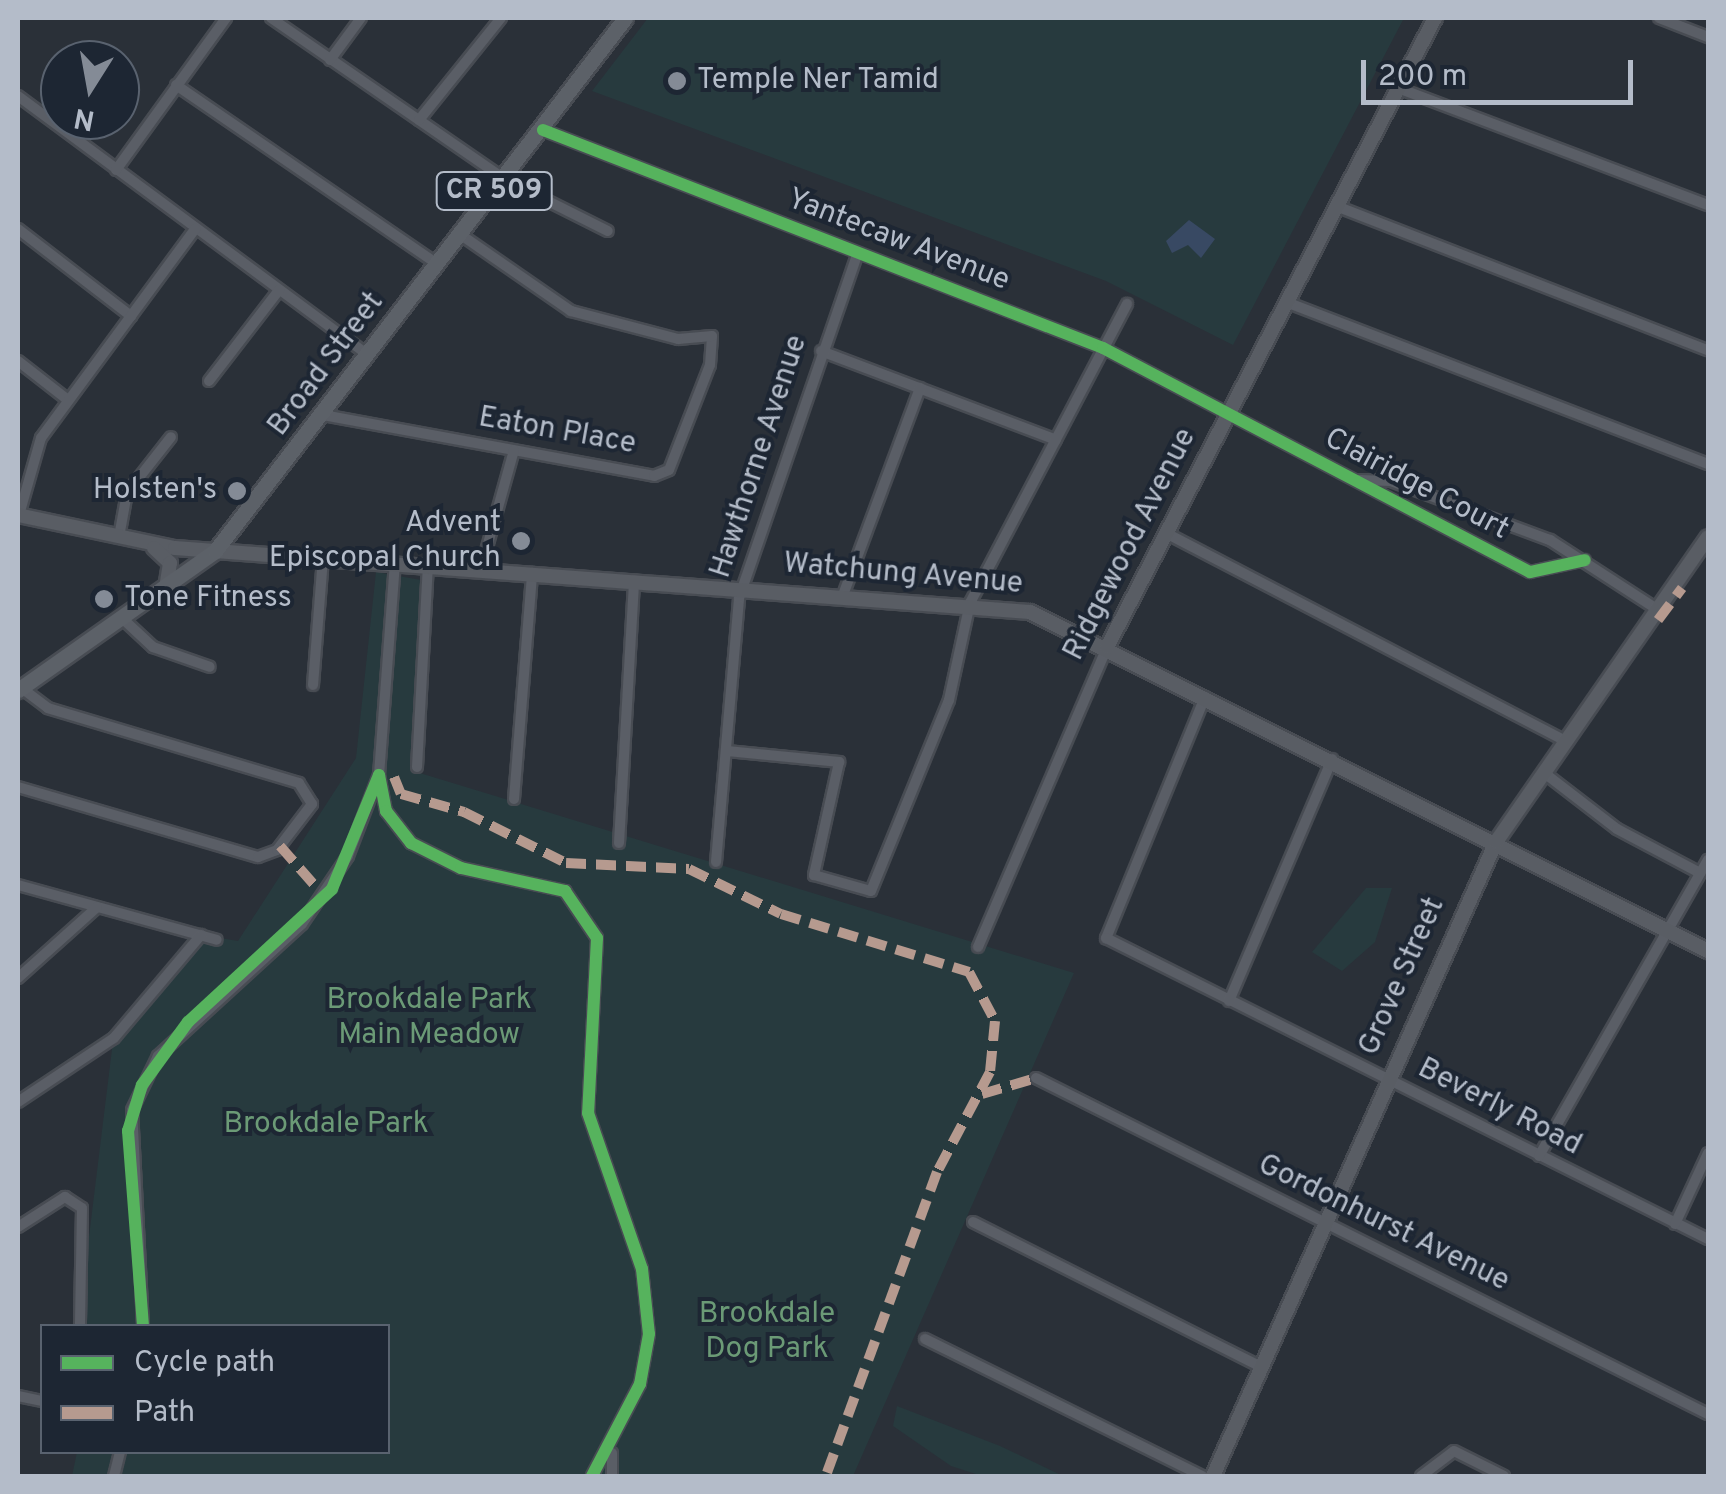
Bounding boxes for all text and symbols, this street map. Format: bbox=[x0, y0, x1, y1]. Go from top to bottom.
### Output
north arrow bbox=[40, 40, 140, 140]
scale bar bbox=[1366, 40, 1638, 102]
text: 200 m bbox=[1378, 59, 1467, 96]
place label: Temple Ner Tamid bbox=[697, 63, 940, 99]
marker: Temple Ner Tamid bbox=[666, 70, 688, 92]
text: N bbox=[71, 98, 98, 137]
road number: CR 509 bbox=[434, 168, 554, 214]
street label: Yantecaw Avenue bbox=[781, 182, 1015, 300]
street label: Broad Street bbox=[261, 286, 393, 444]
street label: Hawthorne Avenue bbox=[704, 330, 816, 584]
street label: Eaton Place bbox=[476, 400, 638, 464]
street label: Clairidge Court bbox=[1318, 421, 1514, 549]
street label: Ridgewood Avenue bbox=[1057, 422, 1205, 668]
place label: Holsten's bbox=[93, 473, 217, 509]
marker: Holsten's bbox=[226, 480, 248, 502]
place label: Advent Episcopal Church bbox=[269, 506, 501, 576]
marker: Advent Episcopal Church bbox=[510, 530, 532, 552]
street label: Watchung Avenue bbox=[781, 547, 1025, 603]
place label: Tone Fitness bbox=[124, 581, 292, 617]
marker: Tone Fitness bbox=[93, 588, 115, 610]
street label: Grove Street bbox=[1352, 892, 1454, 1062]
park label: Brookdale Park Main Meadow bbox=[326, 983, 532, 1054]
street label: Beverly Road bbox=[1411, 1051, 1587, 1165]
park label: Brookdale Park bbox=[223, 1107, 429, 1143]
street label: Gordonhurst Avenue bbox=[1251, 1147, 1515, 1301]
park label: Brookdale Dog Park bbox=[699, 1297, 835, 1368]
legend bbox=[40, 1324, 390, 1454]
text: Cycle path bbox=[134, 1345, 275, 1382]
text: Path bbox=[134, 1395, 195, 1432]

